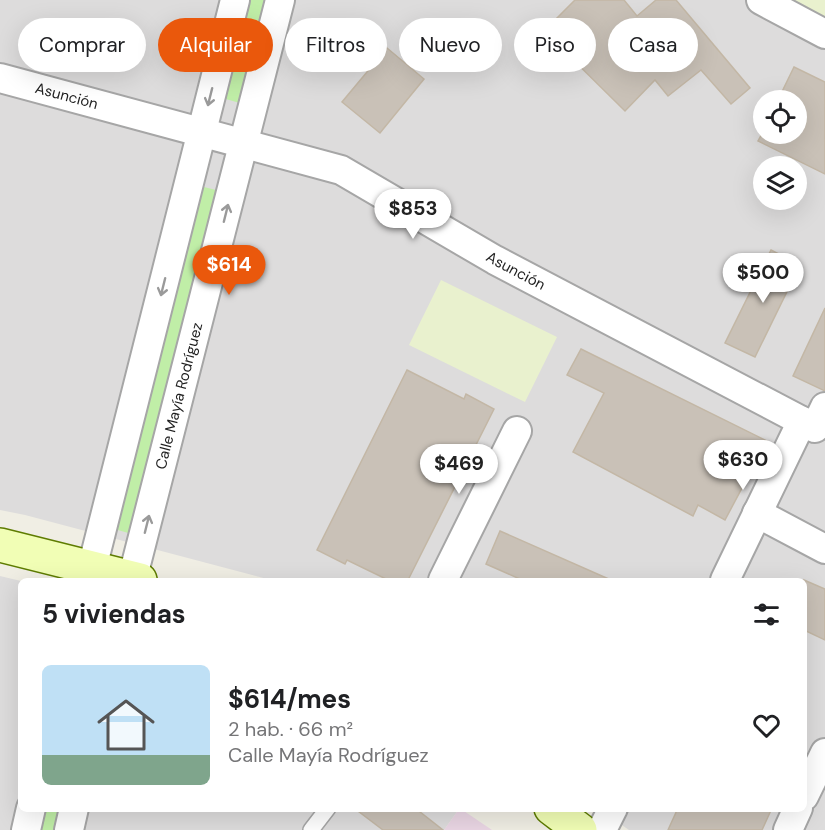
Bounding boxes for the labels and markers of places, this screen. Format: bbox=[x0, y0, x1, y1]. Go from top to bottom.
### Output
pin: $853 bbox=[377, 189, 449, 240]
pin: $614 bbox=[193, 245, 265, 296]
pin: $500 bbox=[727, 253, 799, 304]
pin: $630 bbox=[707, 440, 779, 491]
pin: $469 bbox=[423, 444, 495, 495]

